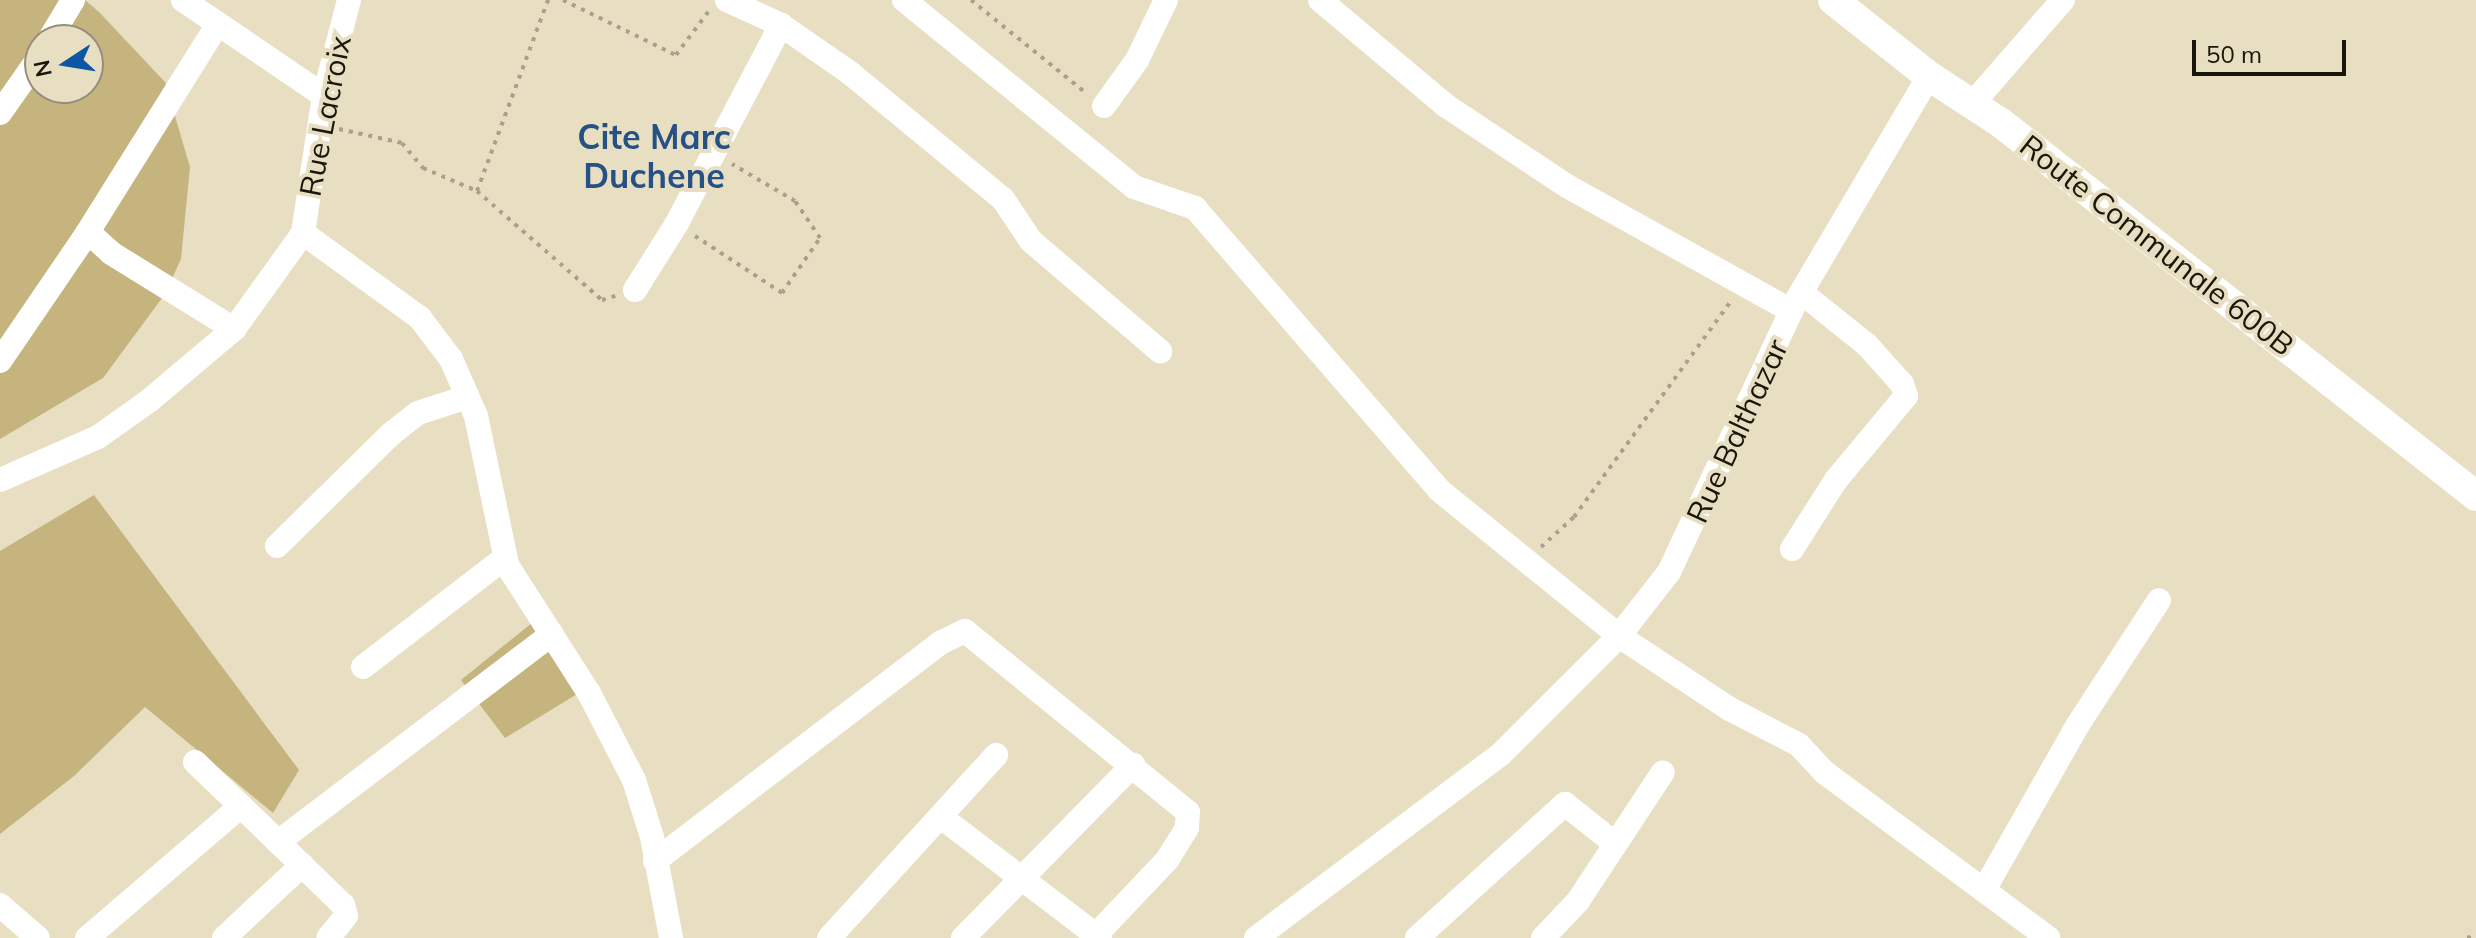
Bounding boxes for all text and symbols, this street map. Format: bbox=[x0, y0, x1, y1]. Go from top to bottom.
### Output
north arrow bbox=[24, 24, 104, 104]
scale bar bbox=[2196, 24, 2350, 74]
street label: Rue Lacroix bbox=[292, 33, 358, 199]
text: 50 m bbox=[2206, 39, 2262, 69]
text: N bbox=[27, 58, 58, 80]
district label: Cite Marc Duchene bbox=[577, 116, 731, 196]
street label: Route Communale 600B bbox=[2013, 127, 2301, 363]
street label: Rue Balthazar bbox=[1679, 334, 1795, 528]

